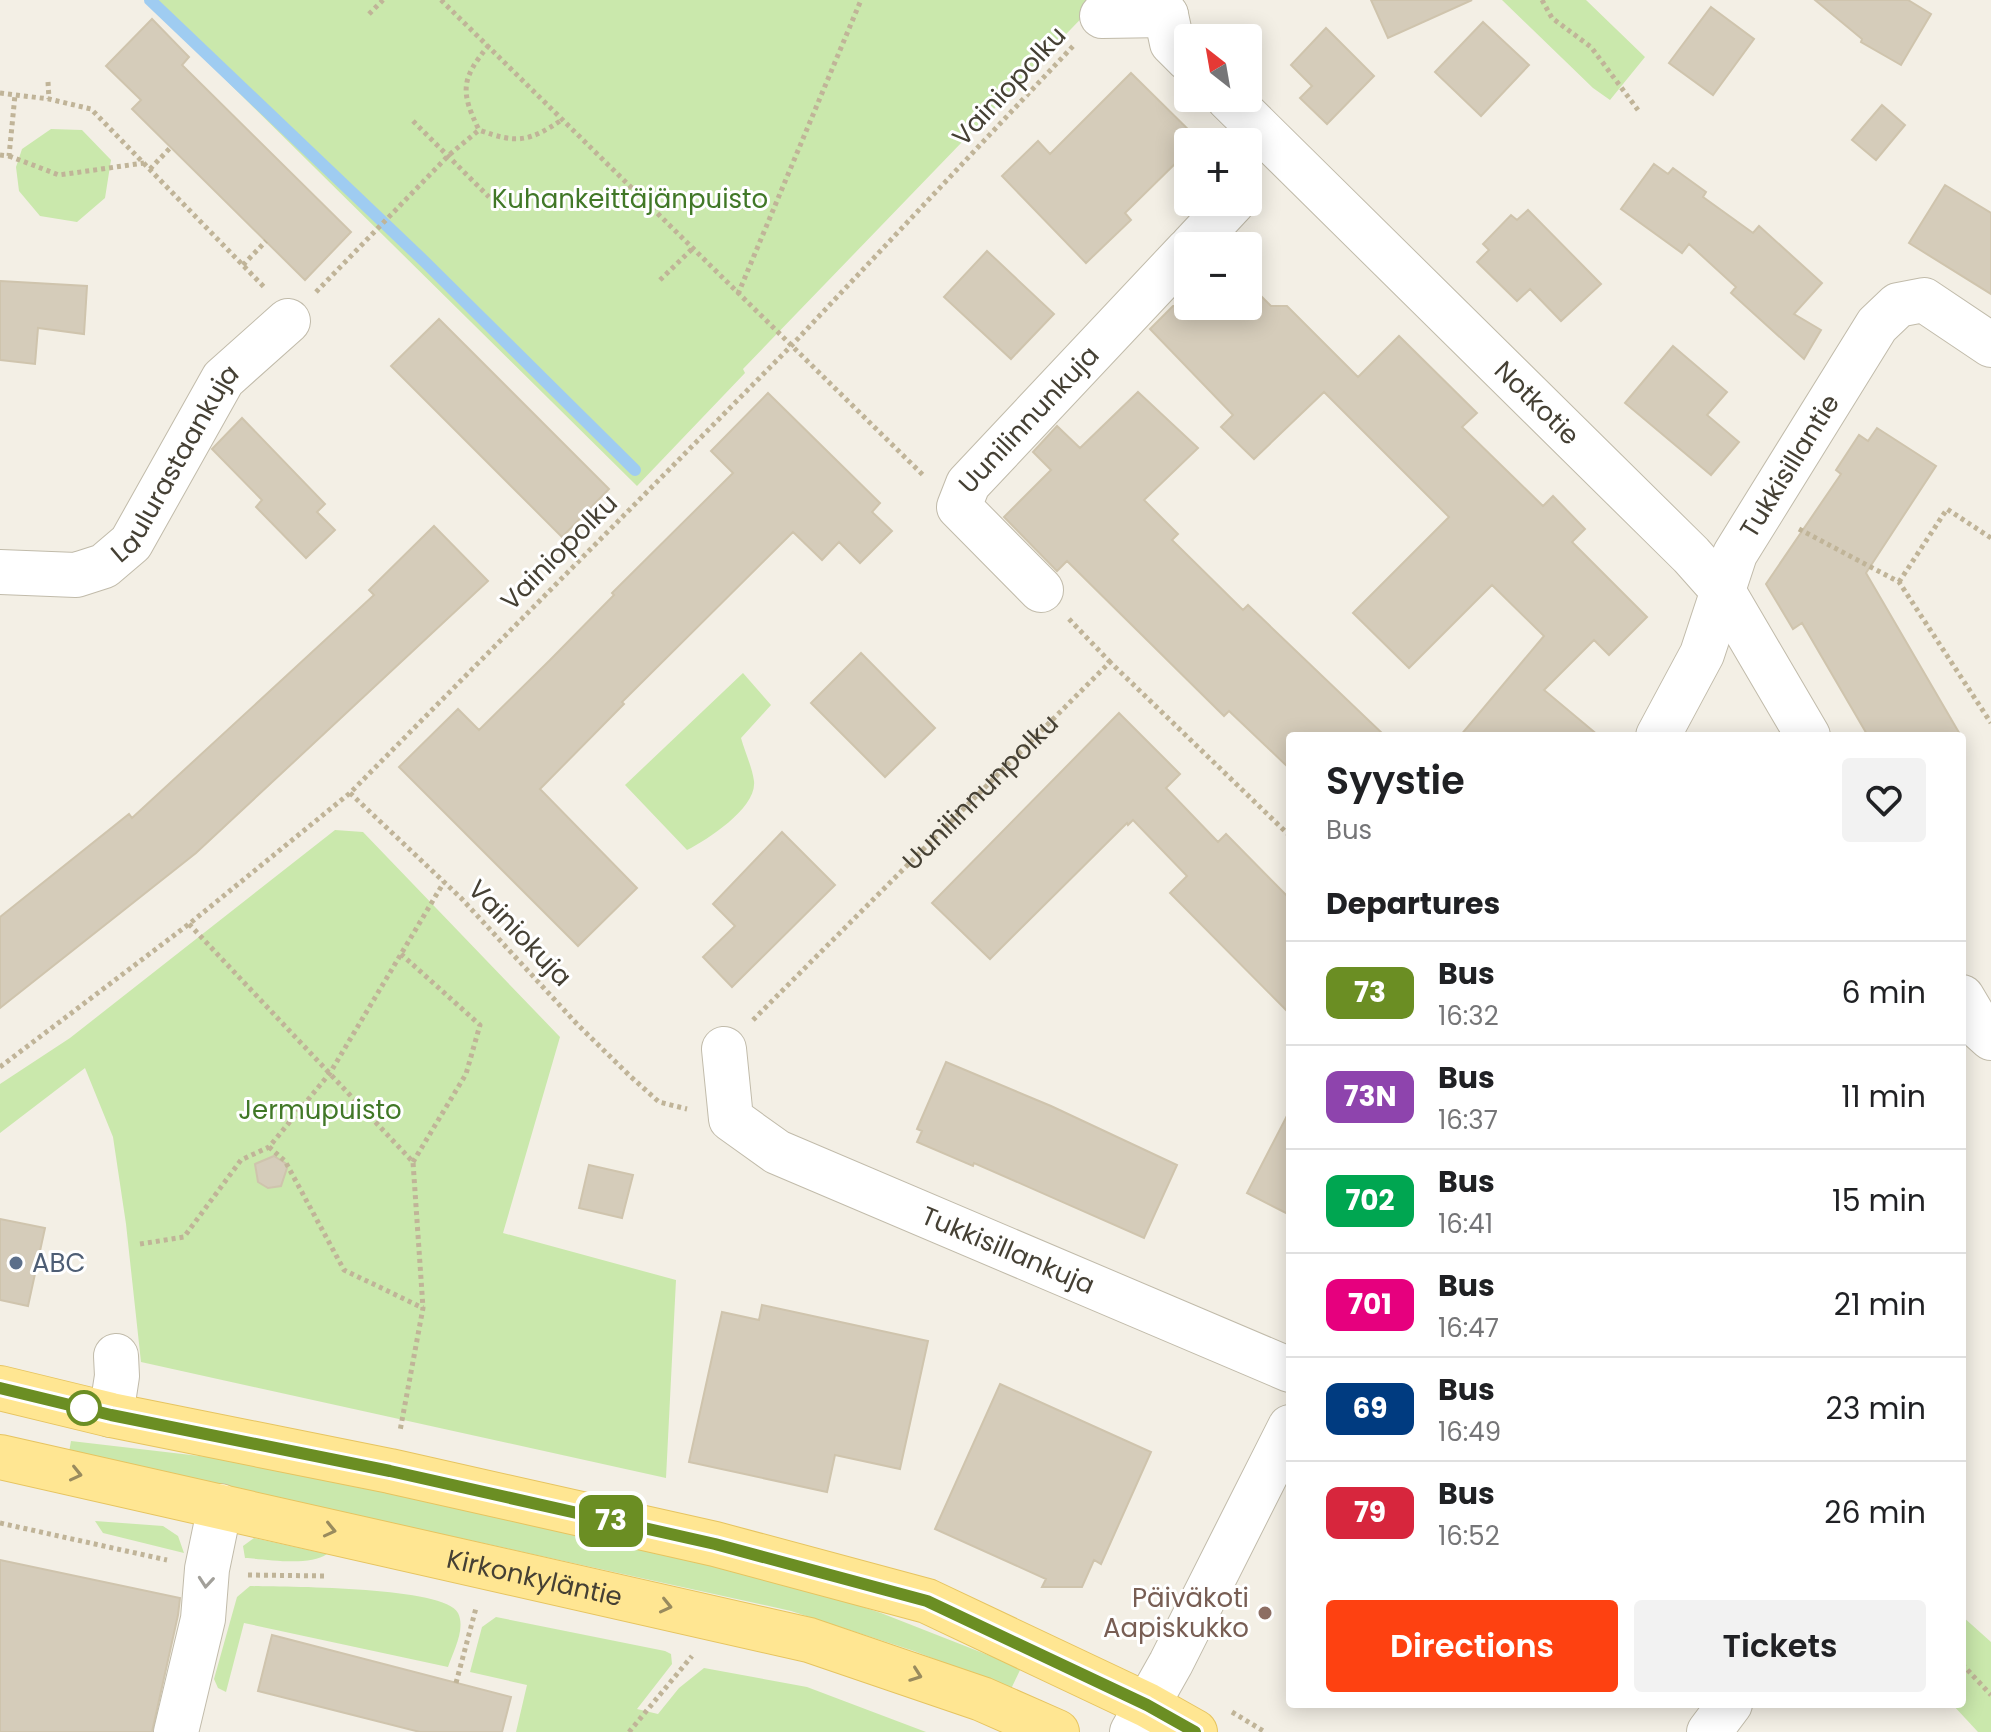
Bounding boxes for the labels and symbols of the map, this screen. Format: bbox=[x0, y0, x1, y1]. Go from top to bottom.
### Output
street label: Vainiopolku bbox=[944, 18, 1074, 154]
north arrow bbox=[1174, 24, 1262, 112]
park label: Kuhankeittäjänpuisto bbox=[492, 181, 768, 217]
street label: Uunilinnunkuja bbox=[950, 338, 1107, 501]
street label: Notkotie bbox=[1486, 353, 1587, 453]
street label: Laulurastaankuja bbox=[103, 355, 246, 571]
street label: Tukkisillantie bbox=[1731, 387, 1848, 545]
street label: Vainiopolku bbox=[493, 486, 625, 618]
street label: Uunilinnunpolku bbox=[894, 706, 1066, 878]
street label: Vainiokuja bbox=[460, 872, 580, 994]
park label: Jermupuisto bbox=[238, 1092, 402, 1128]
street label: Tukkisillankuja bbox=[916, 1197, 1100, 1303]
place label: ABC bbox=[32, 1245, 86, 1281]
marker: ABC bbox=[7, 1254, 25, 1272]
unlabelled marker bbox=[67, 1391, 101, 1425]
one-way arrow bbox=[69, 1465, 82, 1482]
line badge: 73 bbox=[575, 1495, 647, 1547]
one-way arrow bbox=[323, 1521, 336, 1538]
street label: Kirkonkyläntie bbox=[443, 1541, 626, 1615]
one-way arrow bbox=[198, 1576, 215, 1589]
place label: Päiväkoti Aapiskukko bbox=[1103, 1580, 1249, 1646]
one-way arrow bbox=[658, 1597, 672, 1614]
marker: Päiväkoti Aapiskukko bbox=[1256, 1604, 1274, 1622]
one-way arrow bbox=[908, 1665, 922, 1682]

